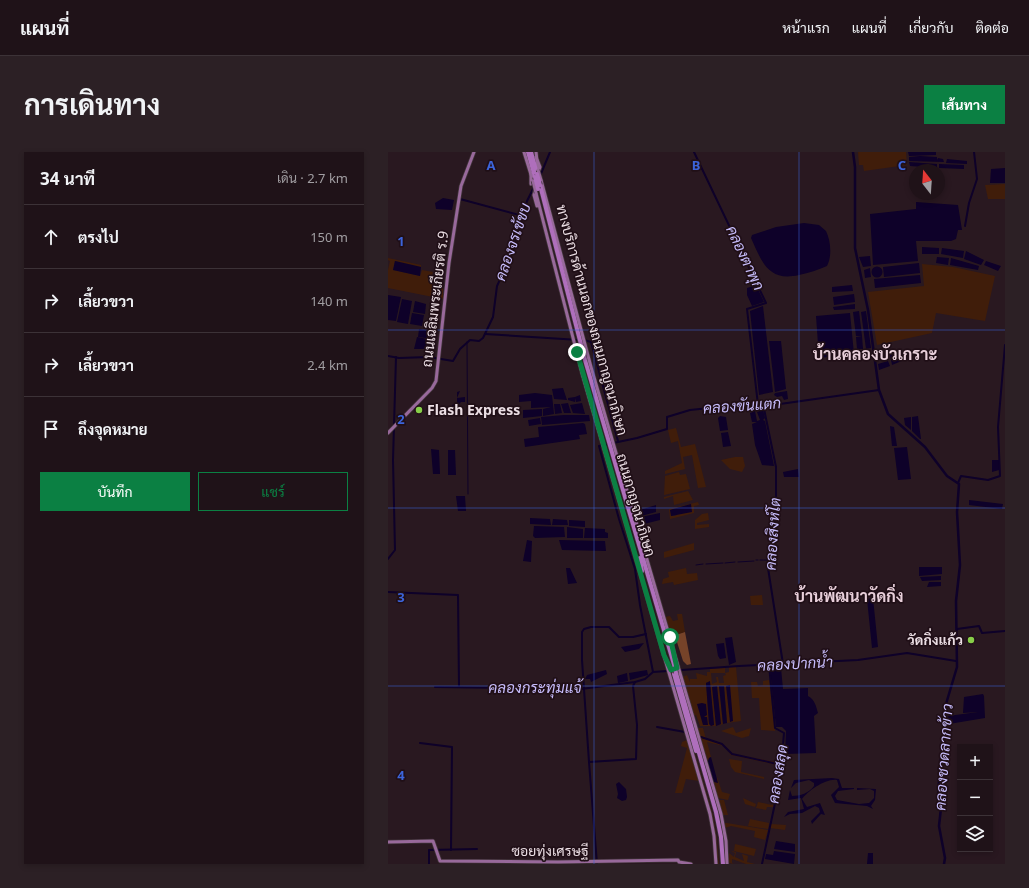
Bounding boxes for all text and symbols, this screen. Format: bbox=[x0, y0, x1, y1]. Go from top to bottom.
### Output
text: แผนที่ bbox=[20, 15, 69, 41]
text: หน้าแรก bbox=[782, 18, 830, 37]
text: แผนที่ bbox=[852, 18, 887, 37]
text: เกี่ยวกับ bbox=[909, 18, 953, 37]
text: ติดต่อ bbox=[975, 18, 1009, 37]
text: การเดินทาง bbox=[24, 85, 160, 123]
button: เส้นทาง bbox=[924, 85, 1005, 124]
text: A bbox=[487, 156, 496, 174]
text: B bbox=[692, 156, 700, 174]
text: C bbox=[898, 156, 906, 174]
north arrow bbox=[909, 164, 945, 200]
text: 34 นาที bbox=[40, 167, 95, 190]
text: เดิน · 2.7 km bbox=[277, 169, 348, 187]
water label: คลองจรเข้ขบ bbox=[489, 200, 535, 283]
street label: ทางบริการด้านนอกของถนนกาญจนาภิเษก bbox=[552, 202, 632, 437]
water label: คลองตาพุก bbox=[720, 222, 770, 294]
icon: ahead bbox=[40, 226, 62, 248]
text: ตรงไป bbox=[78, 227, 119, 247]
text: 150 m bbox=[310, 228, 348, 246]
street label: ถนนเฉลิมพระเกียรติ ร.9 bbox=[417, 230, 452, 368]
text: 1 bbox=[397, 232, 405, 250]
icon: right bbox=[40, 290, 62, 312]
text: เลี้ยวขวา bbox=[78, 291, 134, 311]
text: 140 m bbox=[310, 292, 348, 310]
route end bbox=[568, 343, 586, 361]
district label: บ้านคลองบัวเกราะ bbox=[813, 343, 937, 365]
icon: right bbox=[40, 354, 62, 376]
text: เลี้ยวขวา bbox=[78, 355, 134, 375]
text: 2.4 km bbox=[307, 356, 348, 374]
water label: คลองขันแตก bbox=[702, 392, 782, 418]
place label: Flash Express bbox=[427, 400, 520, 419]
marker: Flash Express bbox=[414, 405, 424, 415]
text: 2 bbox=[397, 410, 405, 428]
icon: arrive bbox=[40, 418, 62, 440]
text: ถึงจุดหมาย bbox=[78, 419, 148, 439]
street label: ถนนกาญจนาภิเษก bbox=[613, 451, 660, 559]
button: บันทึก bbox=[40, 472, 190, 511]
button: แชร์ bbox=[198, 472, 348, 511]
water label: คลองสิงห์โต bbox=[759, 497, 785, 571]
district label: บ้านพัฒนาวัดกิ่ง bbox=[794, 583, 904, 607]
text: 3 bbox=[397, 588, 405, 606]
route start bbox=[661, 628, 679, 646]
place label: วัดกิ่งแก้ว bbox=[907, 628, 963, 649]
marker: วัดกิ่งแก้ว bbox=[966, 635, 976, 645]
water label: คลองปากน้ำ bbox=[756, 649, 833, 675]
water label: คลองกระทุ่มแจ้ bbox=[488, 677, 585, 699]
water label: คลองชวดลากข้าว bbox=[929, 702, 957, 811]
water label: คลองสลุด bbox=[762, 743, 794, 805]
map controls bbox=[957, 744, 993, 852]
button: + bbox=[957, 744, 993, 780]
text: 4 bbox=[397, 766, 405, 784]
button: − bbox=[957, 780, 993, 816]
button: layers bbox=[957, 816, 993, 852]
street label: ซอยทุ่งเศรษฐี bbox=[512, 841, 588, 861]

